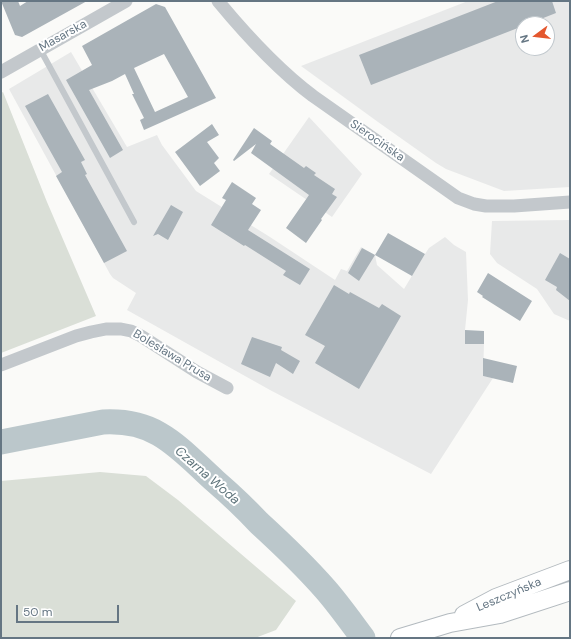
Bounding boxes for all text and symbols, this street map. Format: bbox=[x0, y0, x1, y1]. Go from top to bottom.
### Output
north arrow bbox=[515, 16, 555, 56]
street label: Masarska bbox=[37, 17, 89, 55]
text: N bbox=[517, 33, 532, 45]
street label: Sierocińska bbox=[347, 117, 407, 165]
street label: Bolesława Prusa bbox=[130, 327, 214, 385]
water label: Czarna Woda bbox=[171, 444, 243, 508]
street label: Leszczyńska bbox=[474, 575, 544, 615]
scale bar bbox=[18, 597, 121, 623]
text: 50 m bbox=[23, 604, 52, 620]

